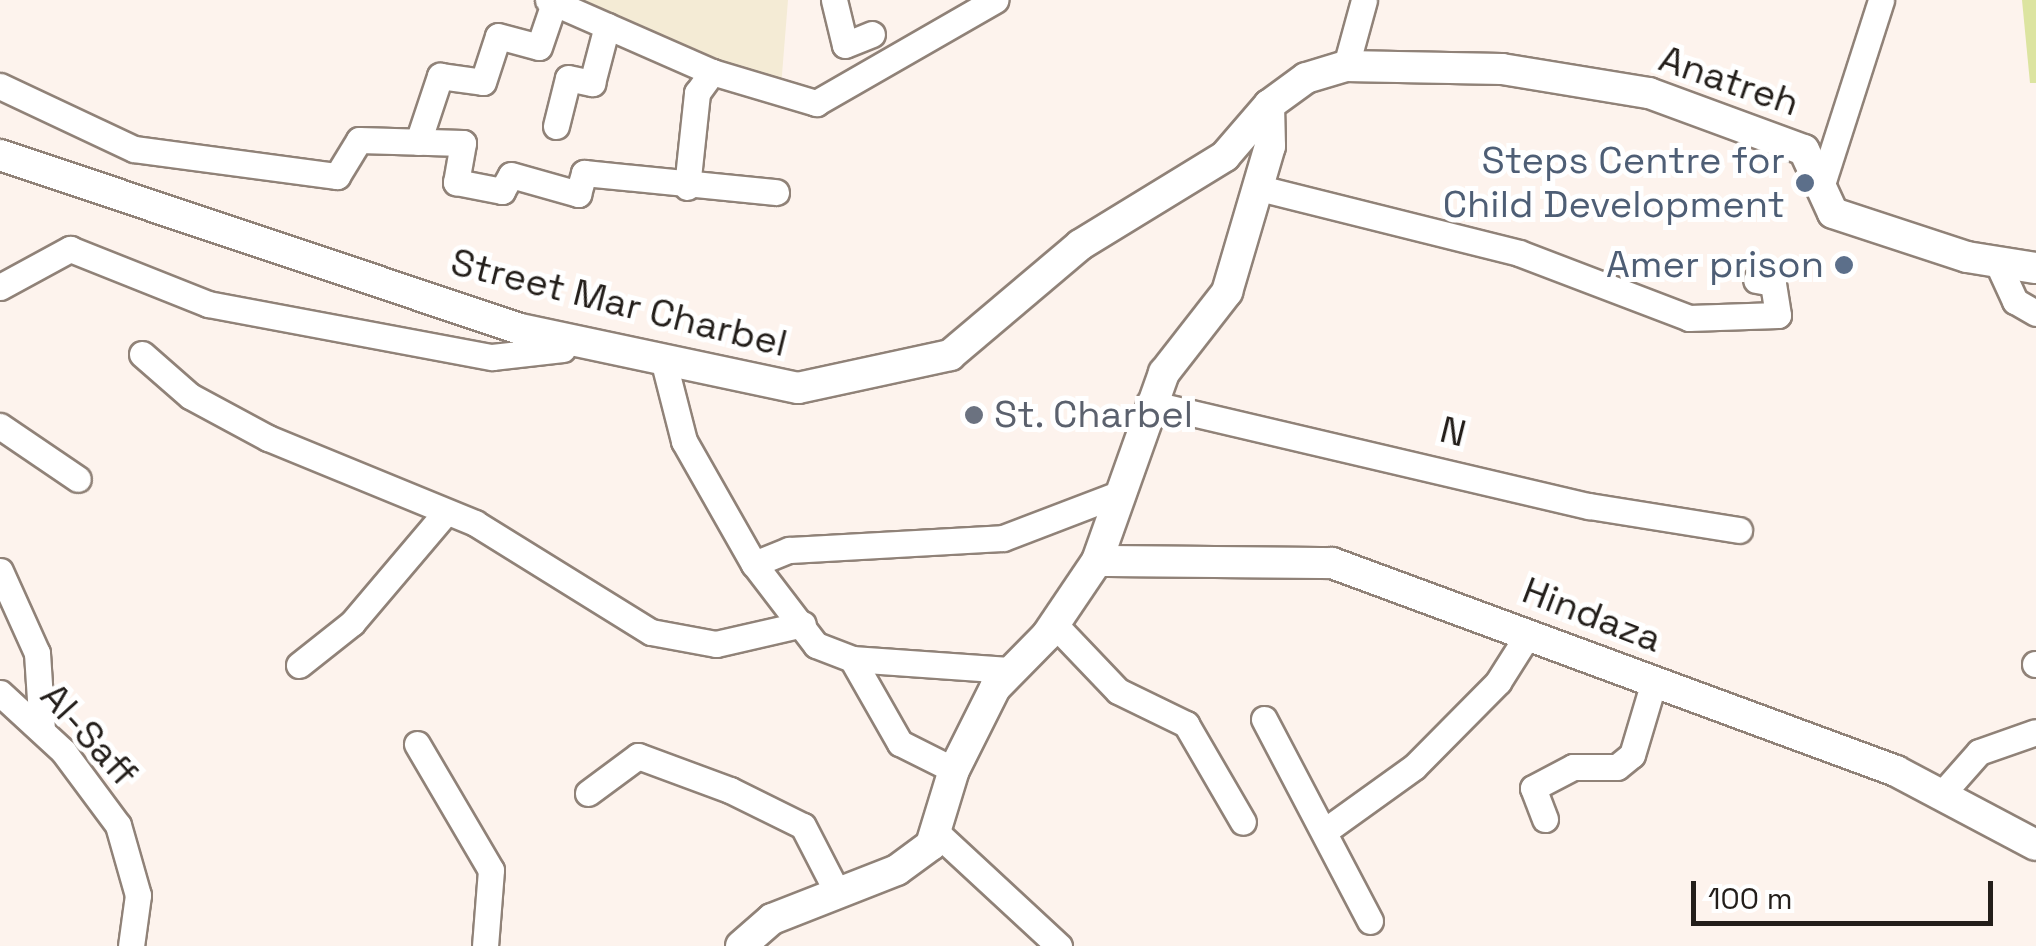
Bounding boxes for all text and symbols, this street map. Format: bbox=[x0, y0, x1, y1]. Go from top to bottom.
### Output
street label: Anatreh bbox=[1653, 36, 1805, 126]
place label: Steps Centre for Child Development bbox=[1443, 138, 1785, 228]
marker: Steps Centre for Child Development bbox=[1794, 172, 1816, 194]
street label: Street Mar Charbel bbox=[446, 239, 792, 367]
place label: Amer prison bbox=[1606, 242, 1824, 288]
marker: Amer prison bbox=[1833, 254, 1855, 276]
place label: St. Charbel bbox=[994, 392, 1194, 438]
marker: St. Charbel bbox=[963, 404, 985, 426]
street label: N bbox=[1435, 407, 1471, 457]
street label: Hindaza bbox=[1516, 568, 1668, 662]
street label: Al-Saff bbox=[31, 674, 147, 796]
scale bar bbox=[1696, 861, 1998, 923]
text: 100 m bbox=[1708, 879, 1793, 918]

